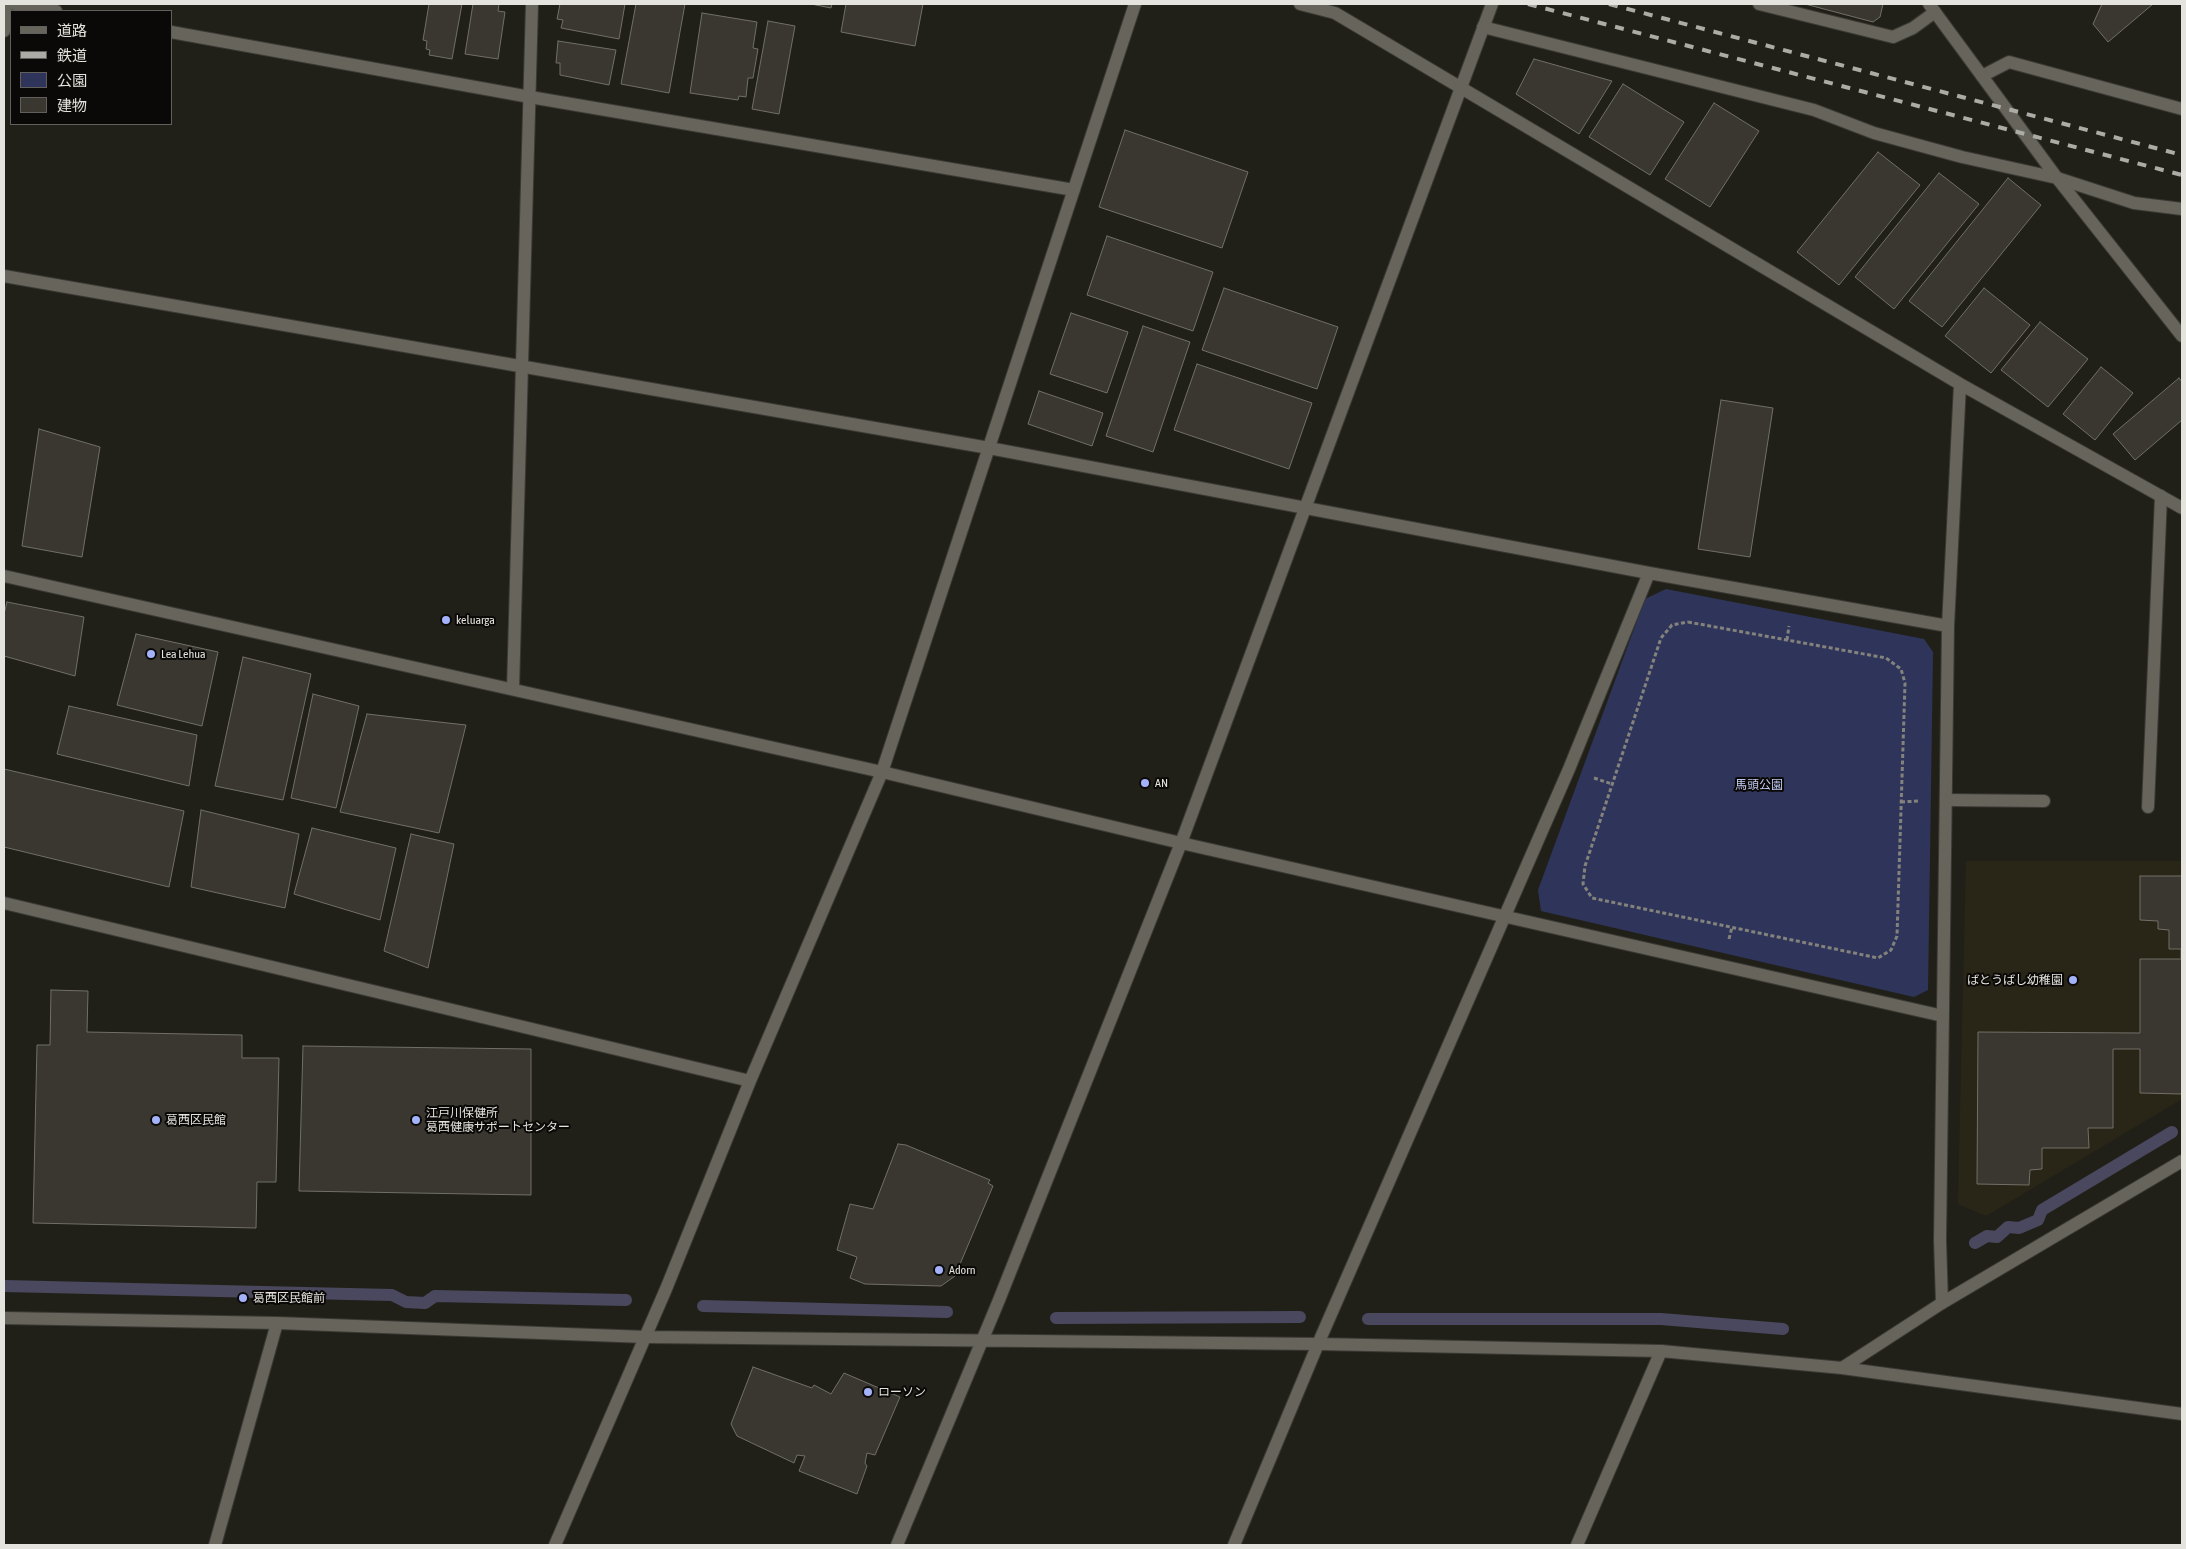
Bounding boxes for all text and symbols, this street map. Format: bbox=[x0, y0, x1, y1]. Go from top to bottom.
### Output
legend bbox=[10, 10, 172, 125]
text: 道路 bbox=[57, 22, 87, 39]
text: 鉄道 bbox=[57, 47, 87, 64]
text: 公園 bbox=[57, 72, 87, 89]
text: 建物 bbox=[57, 97, 87, 114]
place label: keluarga bbox=[456, 613, 495, 627]
marker: keluarga bbox=[440, 614, 452, 626]
place label: Lea Lehua bbox=[161, 647, 206, 661]
marker: Lea Lehua bbox=[145, 648, 157, 660]
place label: AN bbox=[1155, 776, 1168, 790]
marker: AN bbox=[1139, 777, 1151, 789]
park label: 馬頭公園 bbox=[1735, 778, 1783, 792]
place label: ばとうばし幼稚園 bbox=[1967, 973, 2063, 987]
marker: ばとうばし幼稚園 bbox=[2067, 974, 2079, 986]
place label: 江戸川保健所 葛西健康サポートセンター bbox=[426, 1106, 570, 1134]
place label: 葛西区民館 bbox=[166, 1113, 226, 1127]
marker: 葛西区民館 bbox=[150, 1114, 162, 1126]
marker: 江戸川保健所 葛西健康サポートセンター bbox=[410, 1114, 422, 1126]
place label: Adorn bbox=[949, 1263, 976, 1277]
marker: Adorn bbox=[933, 1264, 945, 1276]
place label: 葛西区民館前 bbox=[253, 1291, 325, 1305]
marker: 葛西区民館前 bbox=[237, 1292, 249, 1304]
place label: ローソン bbox=[878, 1385, 926, 1399]
marker: ローソン bbox=[862, 1386, 874, 1398]

